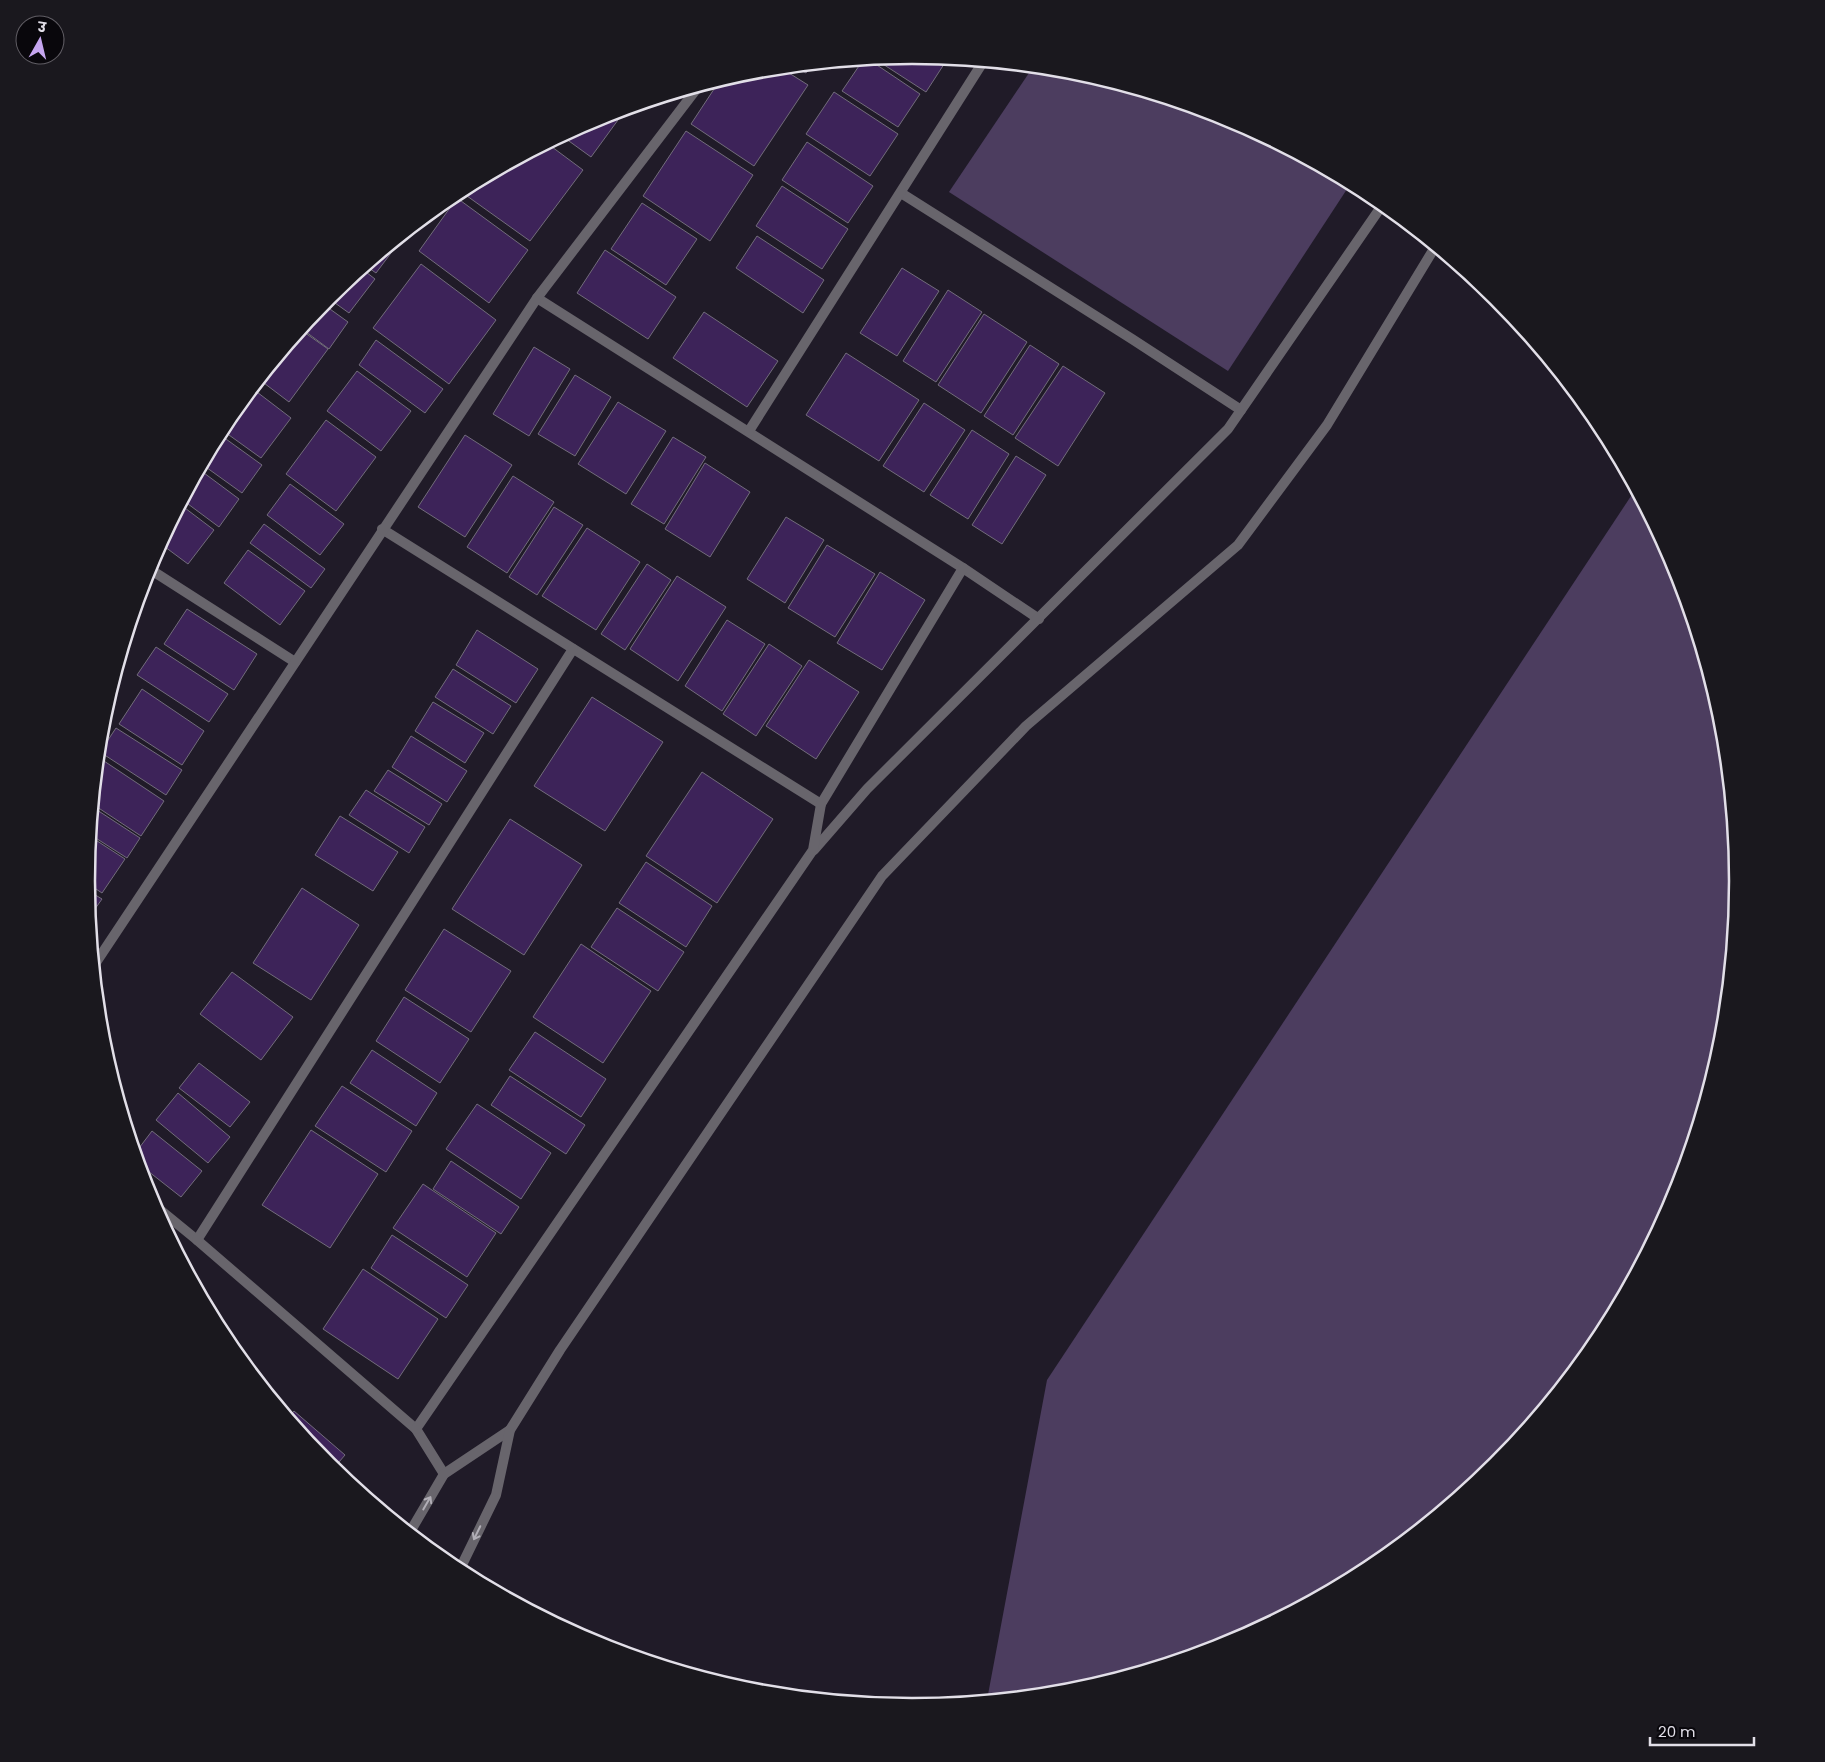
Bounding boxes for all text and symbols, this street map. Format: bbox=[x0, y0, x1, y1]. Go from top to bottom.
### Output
north arrow bbox=[15, 15, 65, 65]
text: उ bbox=[36, 17, 48, 38]
one-way arrow bbox=[423, 1497, 433, 1511]
one-way arrow bbox=[472, 1525, 482, 1540]
scale bar bbox=[1650, 1714, 1754, 1746]
text: 20 m bbox=[1658, 1721, 1696, 1742]

